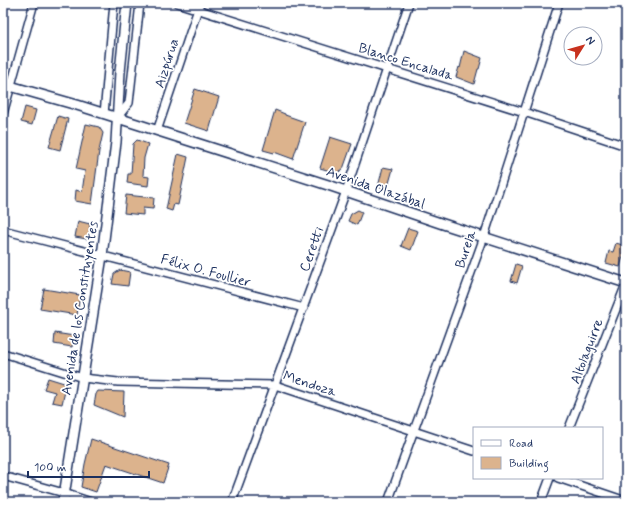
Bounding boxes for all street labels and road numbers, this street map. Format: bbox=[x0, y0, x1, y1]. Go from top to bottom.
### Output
street label: Aizpúrua bbox=[151, 36, 183, 90]
street label: Blanco Encalada bbox=[356, 39, 456, 85]
street label: Avenida Olazábal bbox=[324, 163, 428, 213]
street label: Avenida de los Constituyentes bbox=[57, 220, 103, 396]
street label: Ceretti bbox=[296, 224, 328, 274]
street label: Burela bbox=[451, 227, 481, 271]
street label: Félix O. Foullier bbox=[159, 250, 253, 292]
street label: Altolaguirre bbox=[566, 316, 608, 387]
street label: Mendoza bbox=[281, 367, 339, 401]

